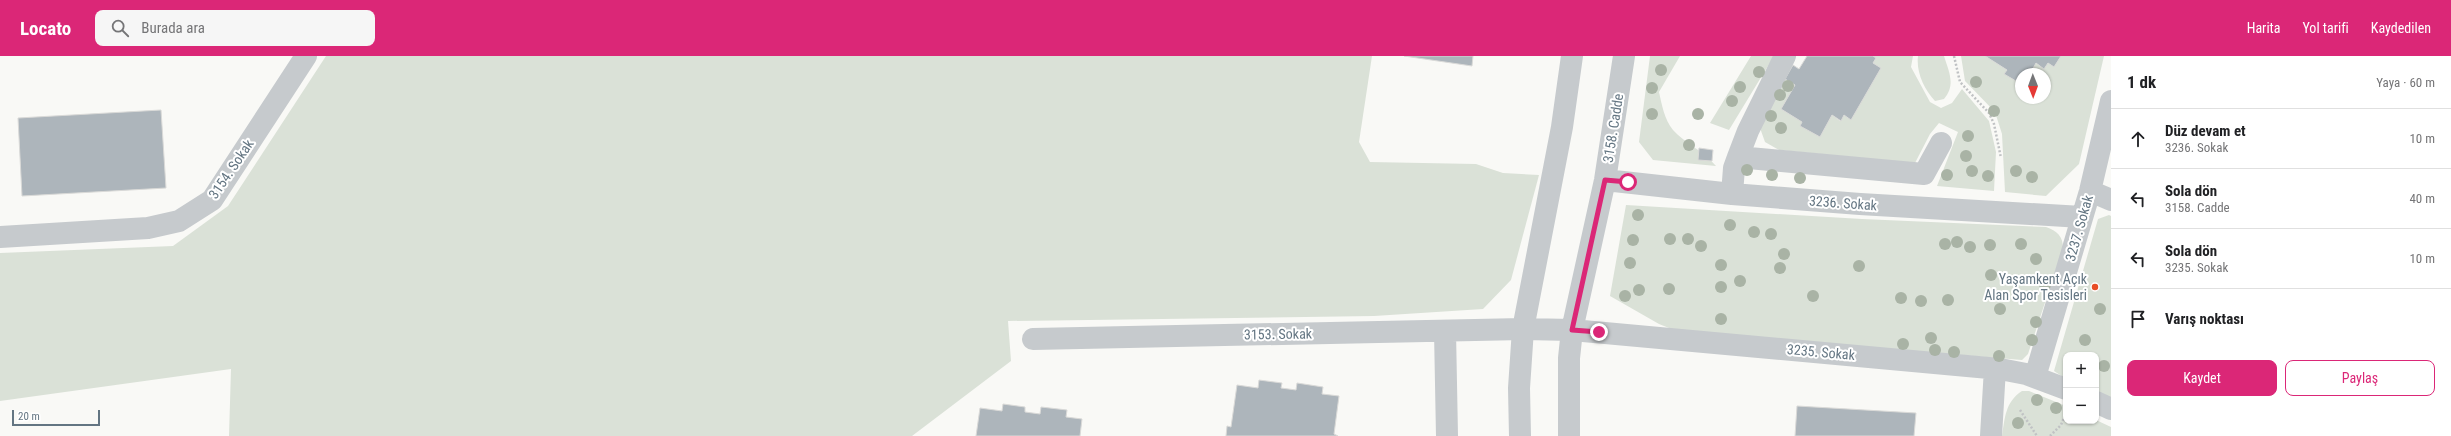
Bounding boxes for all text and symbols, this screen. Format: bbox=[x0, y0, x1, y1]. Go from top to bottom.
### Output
search box bbox=[95, 10, 375, 46]
text: Locato bbox=[20, 17, 71, 40]
icon: search bbox=[109, 17, 131, 39]
text: Burada ara bbox=[141, 19, 205, 37]
text: Harita bbox=[2247, 20, 2280, 36]
text: Yol tarifi bbox=[2302, 20, 2349, 36]
text: Kaydedilen bbox=[2371, 20, 2431, 36]
north arrow bbox=[2015, 68, 2051, 104]
text: 1 dk bbox=[2127, 72, 2156, 92]
text: Yaya · 60 m bbox=[2376, 75, 2435, 90]
street label: 3158. Cadde bbox=[1600, 92, 1626, 164]
text: Düz devam et bbox=[2165, 122, 2246, 140]
icon: ahead bbox=[2127, 128, 2149, 150]
text: 10 m bbox=[2409, 131, 2435, 146]
street label: 3154. Sokak bbox=[205, 136, 257, 202]
text: 3236. Sokak bbox=[2165, 140, 2228, 155]
route start bbox=[1619, 173, 1637, 191]
text: Sola dön bbox=[2165, 182, 2217, 200]
icon: left bbox=[2127, 188, 2149, 210]
text: 40 m bbox=[2409, 191, 2435, 206]
street label: 3237. Sokak bbox=[2062, 192, 2096, 263]
street label: 3236. Sokak bbox=[1808, 193, 1878, 213]
text: 3158. Cadde bbox=[2165, 200, 2230, 215]
text: Sola dön bbox=[2165, 242, 2217, 260]
icon: left bbox=[2127, 248, 2149, 270]
text: 10 m bbox=[2409, 251, 2435, 266]
text: 3235. Sokak bbox=[2165, 260, 2228, 275]
place label: Yaşamkent Açık Alan Spor Tesisleri bbox=[1984, 271, 2088, 303]
marker: Yaşamkent Açık Alan Spor Tesisleri bbox=[2090, 282, 2100, 292]
icon: arrive bbox=[2127, 308, 2149, 330]
text: Varış noktası bbox=[2165, 310, 2244, 328]
route end bbox=[1590, 323, 1608, 341]
street label: 3153. Sokak bbox=[1244, 325, 1313, 343]
street label: 3235. Sokak bbox=[1786, 341, 1856, 363]
map controls bbox=[2063, 352, 2099, 424]
button: + bbox=[2063, 352, 2099, 388]
button: Kaydet bbox=[2127, 360, 2277, 396]
button: Paylaş bbox=[2285, 360, 2435, 396]
button: − bbox=[2063, 388, 2099, 424]
scale bar bbox=[12, 408, 100, 427]
text: 20 m bbox=[18, 410, 40, 423]

